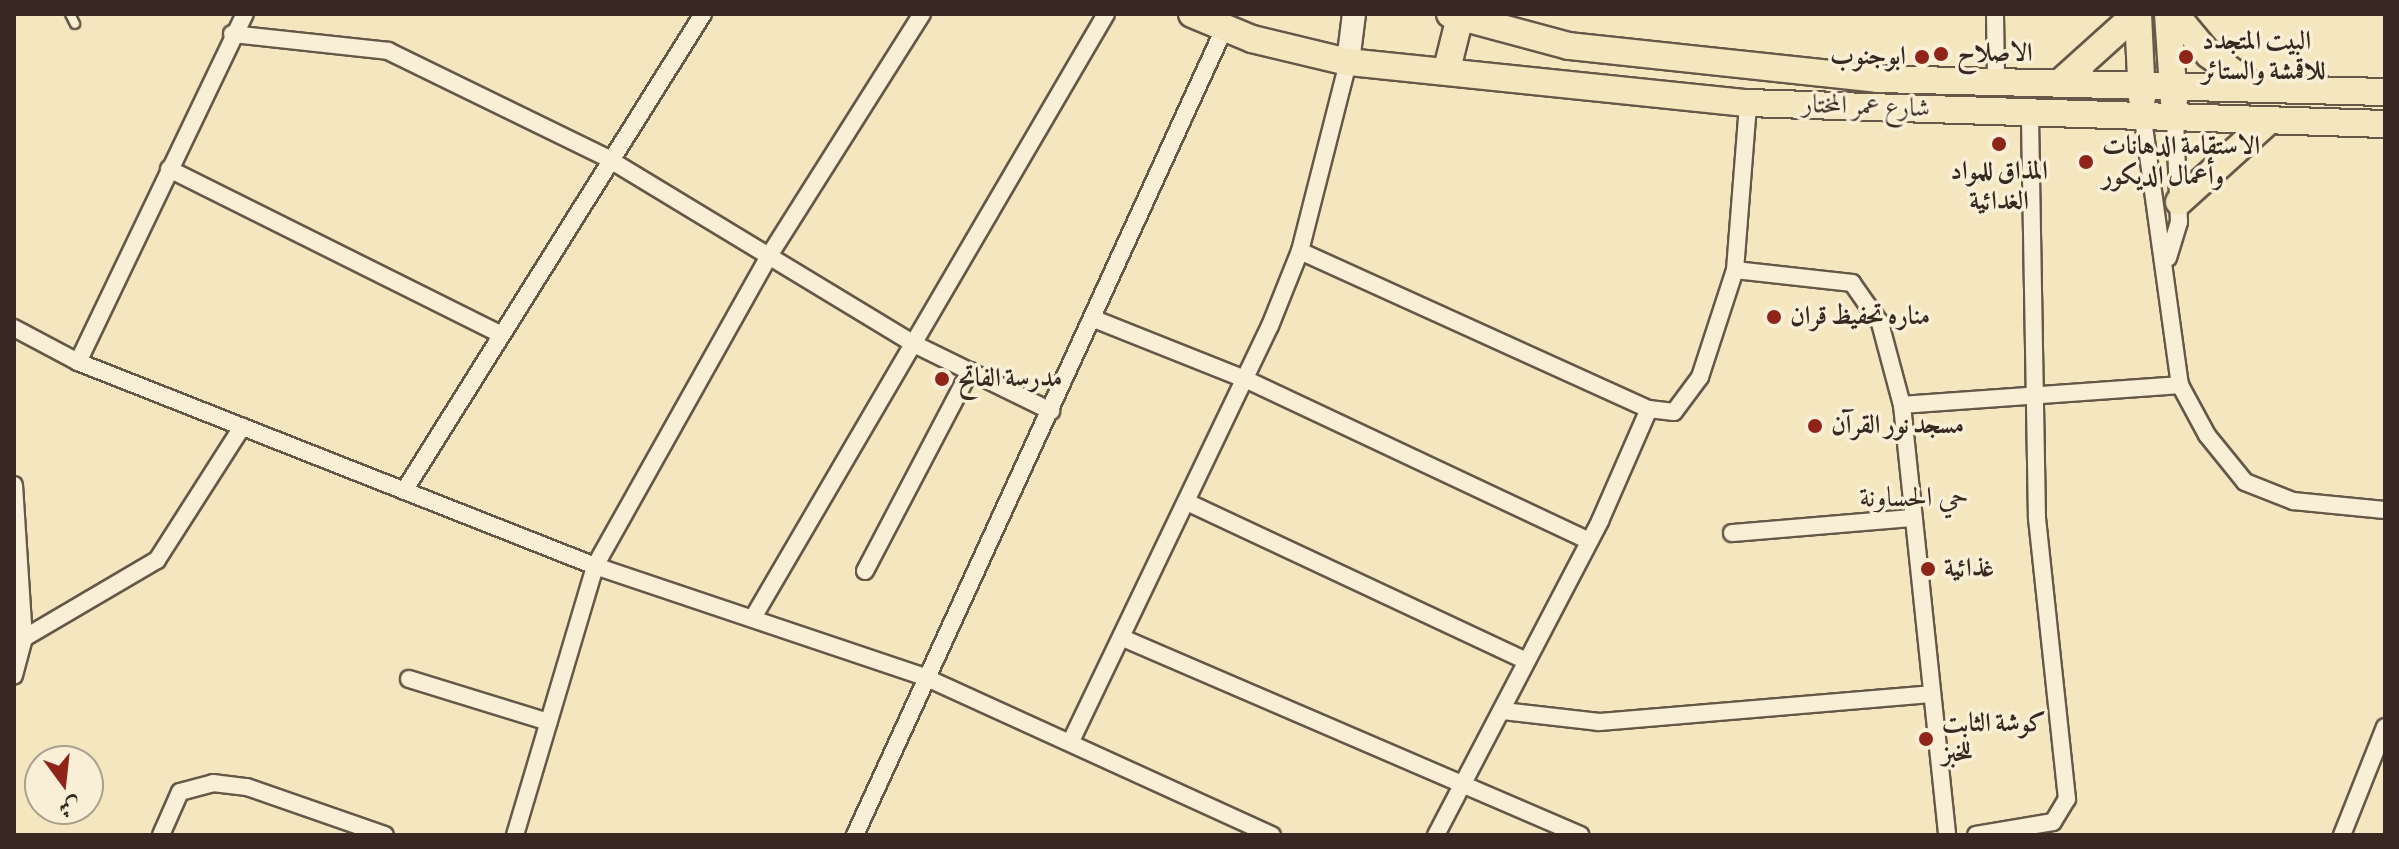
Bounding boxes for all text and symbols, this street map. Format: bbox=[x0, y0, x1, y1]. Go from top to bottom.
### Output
place label: البيت المتجدد للاقمشة والستائر bbox=[2202, 26, 2325, 88]
place label: الاصلاح bbox=[1957, 38, 2033, 70]
place label: ابوجنوب bbox=[1830, 41, 1906, 73]
marker: الاصلاح bbox=[1932, 45, 1950, 63]
marker: ابوجنوب bbox=[1913, 48, 1931, 66]
marker: البيت المتجدد للاقمشة والستائر bbox=[2177, 48, 2195, 66]
street label: شارع عمر المختار bbox=[1802, 89, 1930, 125]
place label: الاستقامة الدهانات وأعمال الديكور bbox=[2102, 131, 2260, 192]
marker: المذاق للمواد الغدائية bbox=[1990, 135, 2008, 153]
marker: الاستقامة الدهانات وأعمال الديكور bbox=[2077, 153, 2095, 171]
place label: المذاق للمواد الغدائية bbox=[1950, 156, 2048, 218]
place label: مناره تحفيظ قران bbox=[1790, 301, 1930, 333]
marker: مناره تحفيظ قران bbox=[1765, 308, 1783, 326]
place label: مدرسة الفاتح bbox=[958, 363, 1062, 395]
marker: مدرسة الفاتح bbox=[933, 370, 951, 388]
place label: مسجد نور القرآن bbox=[1831, 410, 1964, 442]
marker: مسجد نور القرآن bbox=[1806, 417, 1824, 435]
district label: حي الحساونة bbox=[1859, 481, 1969, 515]
place label: غذائية bbox=[1944, 553, 1994, 585]
marker: غذائية bbox=[1919, 560, 1937, 578]
place label: كوشة الثابت للخبز bbox=[1942, 708, 2046, 770]
marker: كوشة الثابت للخبز bbox=[1917, 730, 1935, 748]
north arrow bbox=[24, 745, 104, 825]
text: ش bbox=[56, 791, 84, 823]

